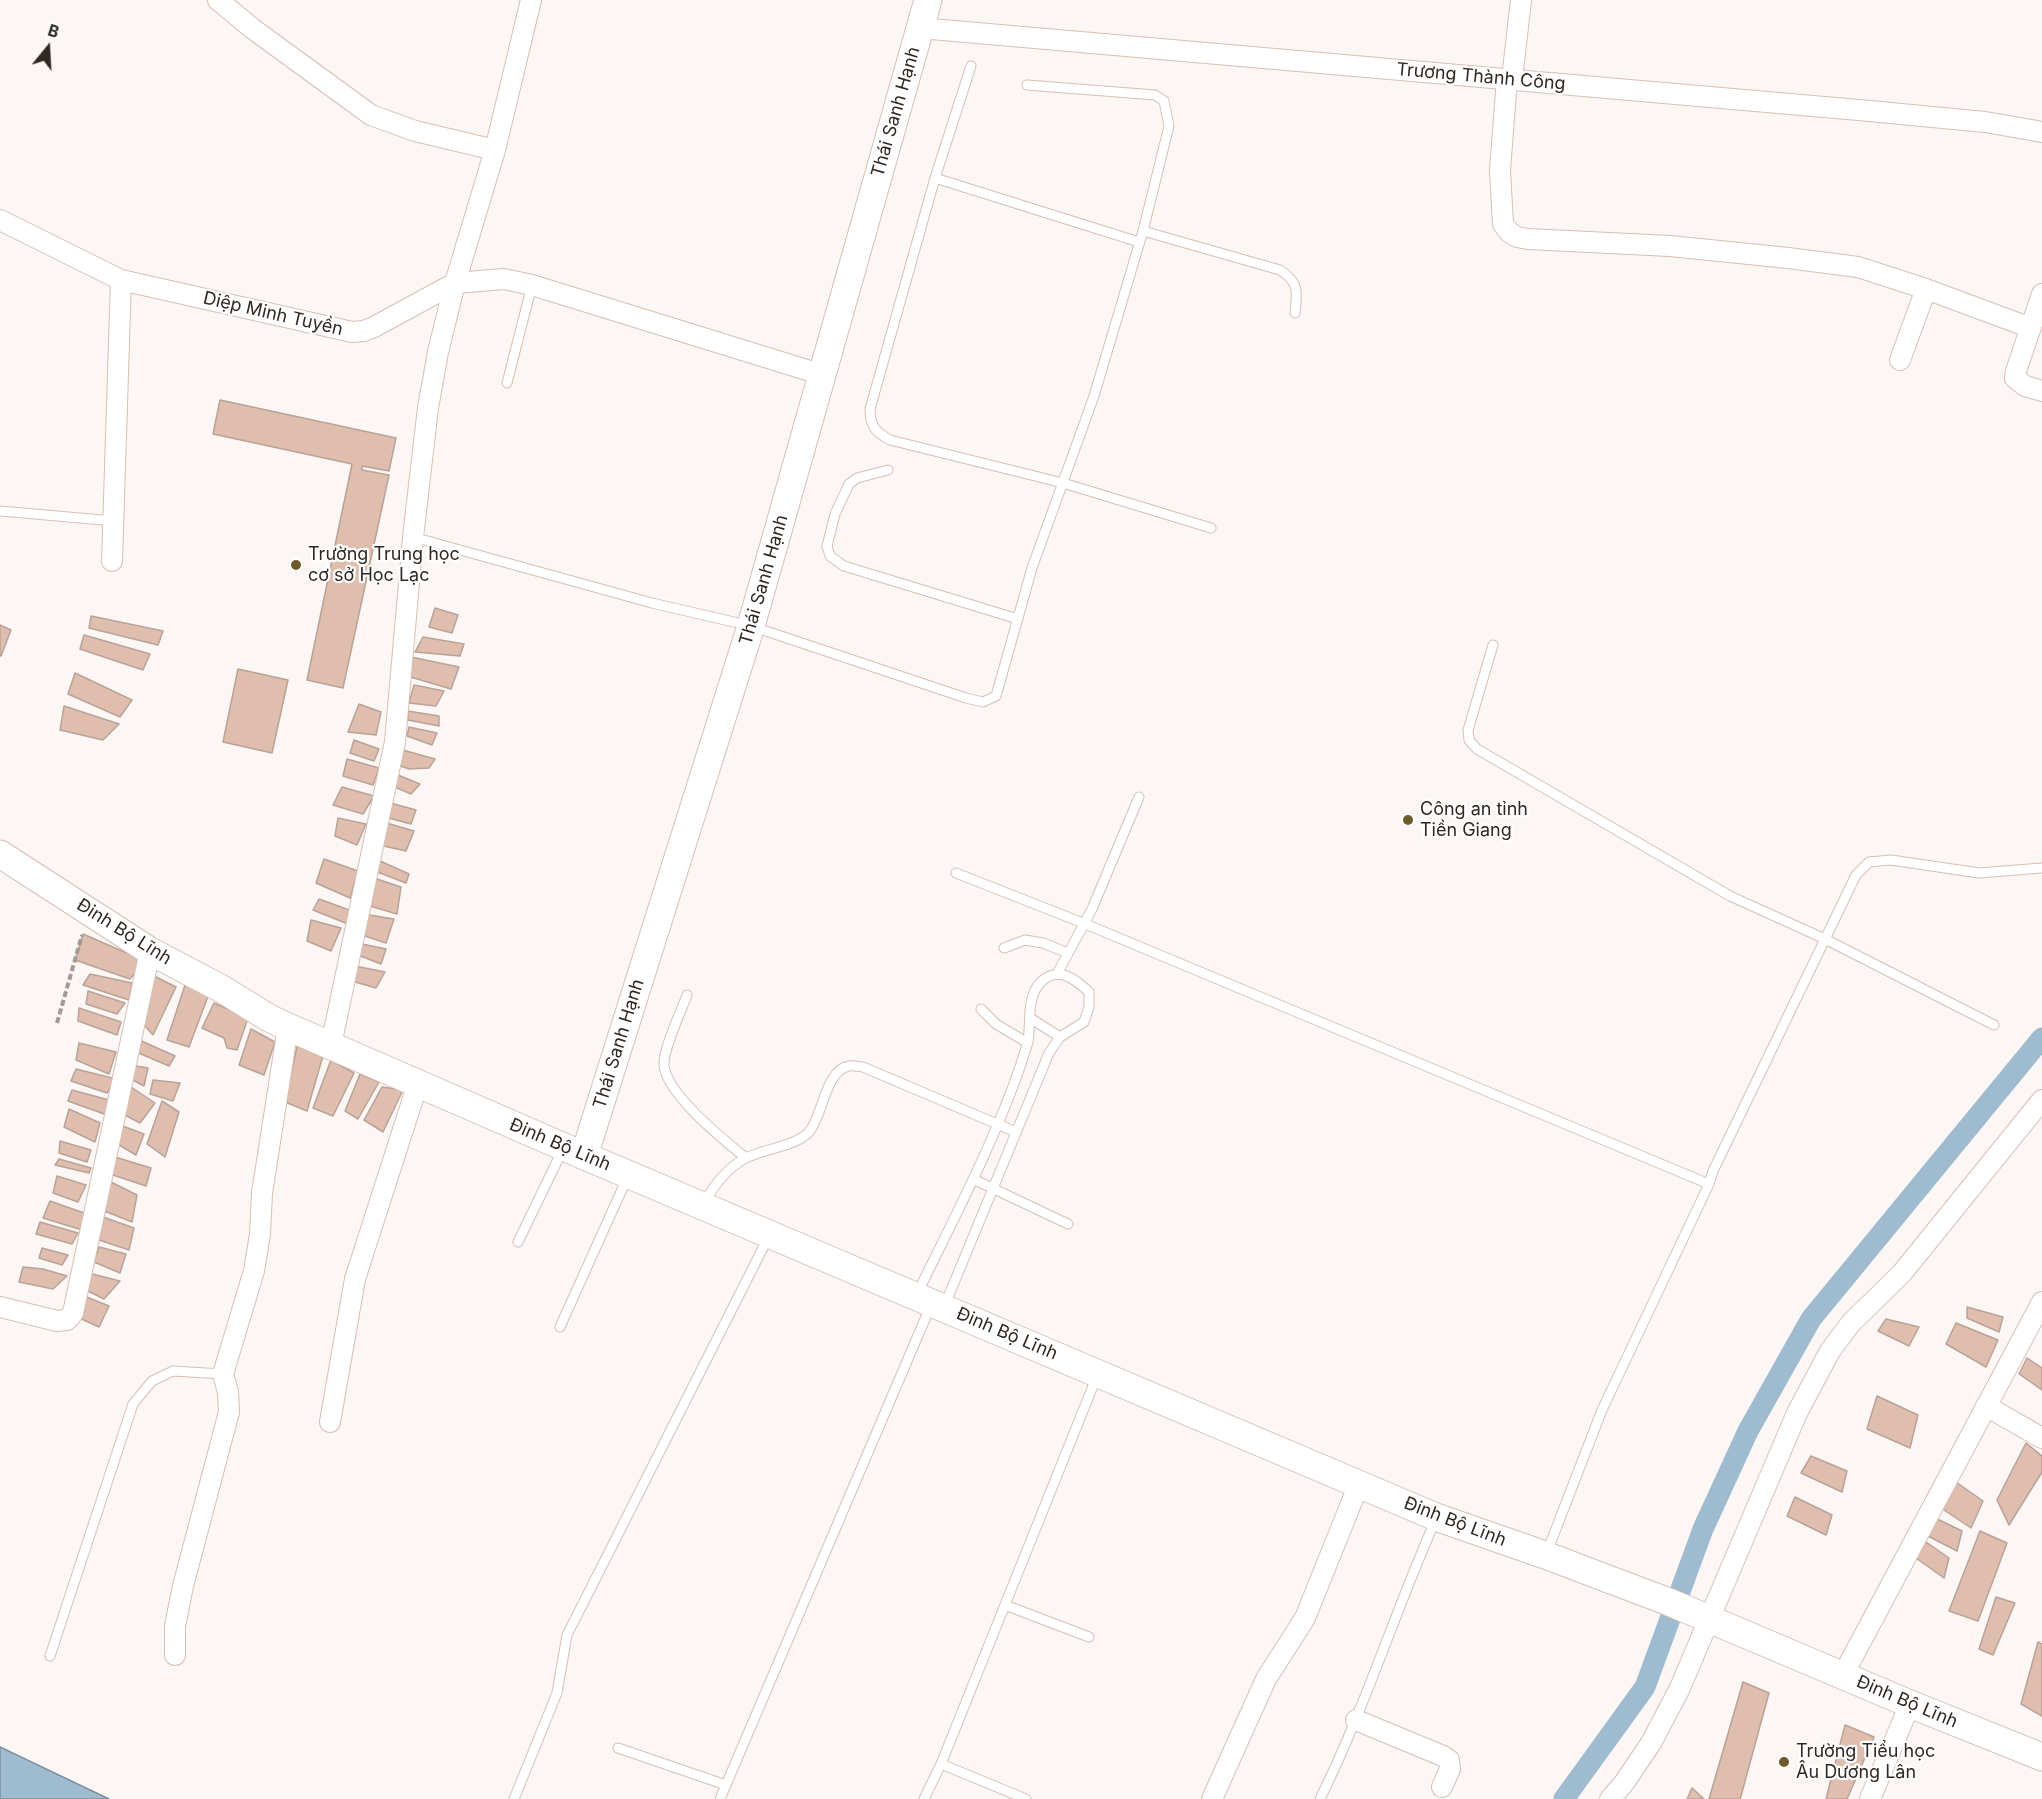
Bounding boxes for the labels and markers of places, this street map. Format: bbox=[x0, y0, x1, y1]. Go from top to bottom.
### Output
place label: Trường Trung học cơ sở Học Lạc bbox=[308, 544, 460, 586]
marker: Trường Trung học cơ sở Học Lạc bbox=[289, 558, 303, 572]
place label: Công an tỉnh Tiền Giang bbox=[1420, 799, 1528, 842]
marker: Công an tỉnh Tiền Giang bbox=[1401, 813, 1415, 827]
place label: Trường Tiểu học Âu Dương Lân bbox=[1796, 1741, 1935, 1784]
marker: Trường Tiểu học Âu Dương Lân bbox=[1777, 1755, 1791, 1769]

